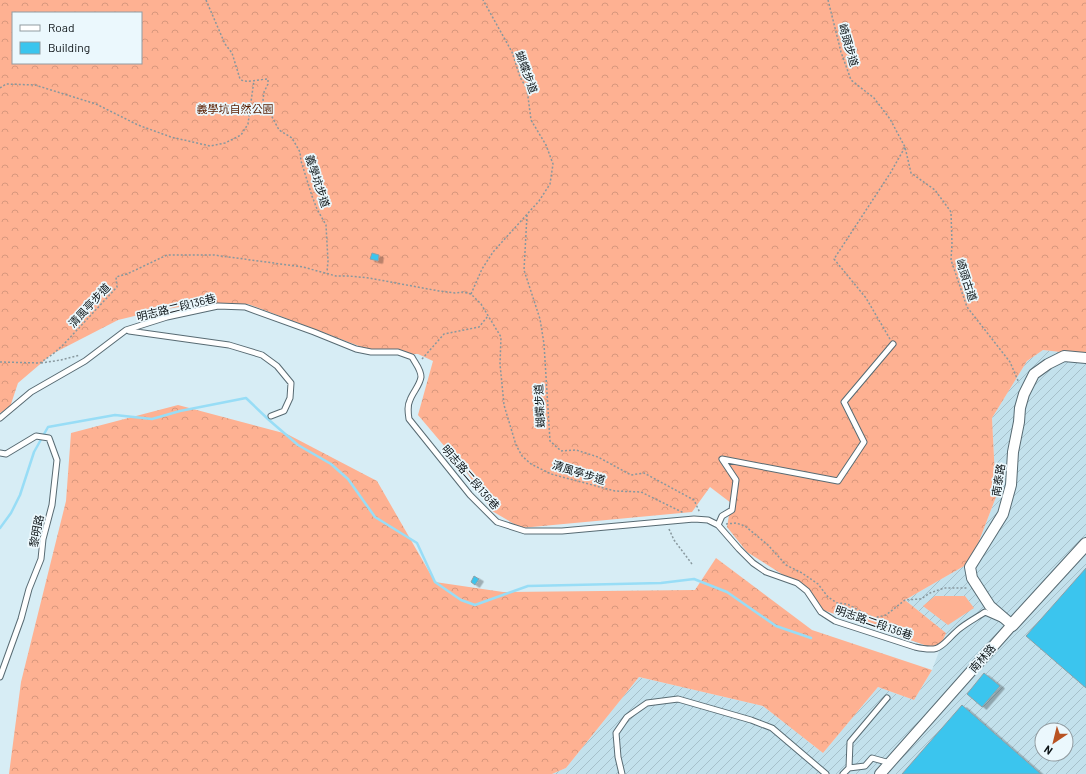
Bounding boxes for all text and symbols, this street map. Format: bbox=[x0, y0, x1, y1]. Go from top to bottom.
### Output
legend bbox=[12, 12, 142, 64]
text: Road bbox=[48, 20, 75, 34]
street label: 崎頭步道 bbox=[837, 22, 861, 68]
text: Building bbox=[48, 40, 90, 54]
street label: 蝴蝶步道 bbox=[513, 49, 541, 95]
park label: 義學坑自然公園 bbox=[197, 102, 274, 115]
street label: 義學坑步道 bbox=[303, 153, 333, 209]
street label: 崎頭古道 bbox=[954, 257, 980, 303]
street label: 清風亭步道 bbox=[65, 280, 113, 330]
street label: 明志路二段136巷 bbox=[135, 291, 217, 323]
street label: 蝴蝶步道 bbox=[531, 384, 547, 428]
street label: 明志路二段136巷 bbox=[439, 442, 503, 512]
street label: 清風亭步道 bbox=[551, 458, 607, 486]
street label: 南泰路 bbox=[989, 463, 1007, 497]
street label: 黎明路 bbox=[26, 514, 46, 548]
street label: 明志路二段136巷 bbox=[834, 603, 914, 641]
street label: 南林路 bbox=[966, 641, 998, 675]
north arrow bbox=[1034, 722, 1074, 762]
text: N bbox=[1041, 743, 1055, 758]

